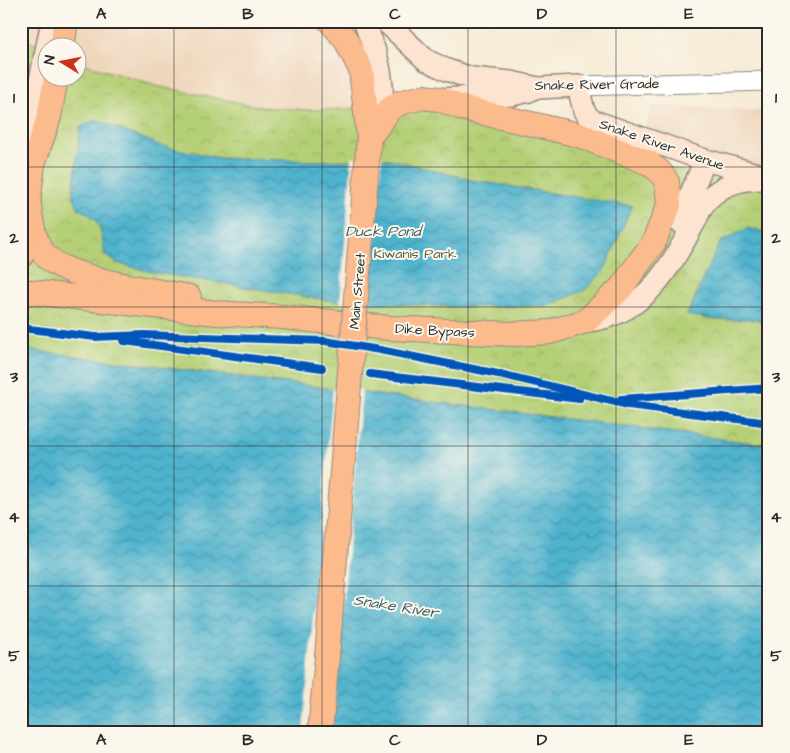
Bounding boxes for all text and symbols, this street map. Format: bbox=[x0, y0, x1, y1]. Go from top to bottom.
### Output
text: A bbox=[96, 3, 107, 25]
text: B bbox=[242, 3, 254, 25]
text: C bbox=[389, 3, 401, 25]
text: D bbox=[537, 3, 548, 25]
text: E bbox=[684, 3, 694, 25]
north arrow bbox=[38, 38, 88, 88]
text: N bbox=[40, 54, 61, 66]
street label: Snake River Grade bbox=[535, 74, 660, 96]
text: 1 bbox=[13, 87, 16, 109]
text: 1 bbox=[775, 87, 778, 109]
street label: Snake River Avenue bbox=[597, 114, 727, 176]
water label: Duck Pond bbox=[345, 221, 424, 242]
text: 2 bbox=[8, 227, 19, 249]
text: 2 bbox=[770, 227, 781, 249]
park label: Kiwanis Park bbox=[373, 244, 457, 264]
street label: Main Street bbox=[345, 252, 371, 330]
street label: Dike Bypass bbox=[395, 319, 475, 343]
text: 3 bbox=[9, 366, 19, 388]
text: 3 bbox=[771, 366, 781, 388]
text: 4 bbox=[9, 506, 20, 528]
text: 4 bbox=[771, 506, 782, 528]
water label: Snake River bbox=[352, 589, 441, 624]
text: 5 bbox=[8, 645, 20, 667]
text: 5 bbox=[770, 645, 782, 667]
text: A bbox=[96, 729, 107, 751]
text: B bbox=[242, 729, 254, 751]
text: C bbox=[389, 729, 401, 751]
text: D bbox=[537, 729, 548, 751]
text: E bbox=[684, 729, 694, 751]

